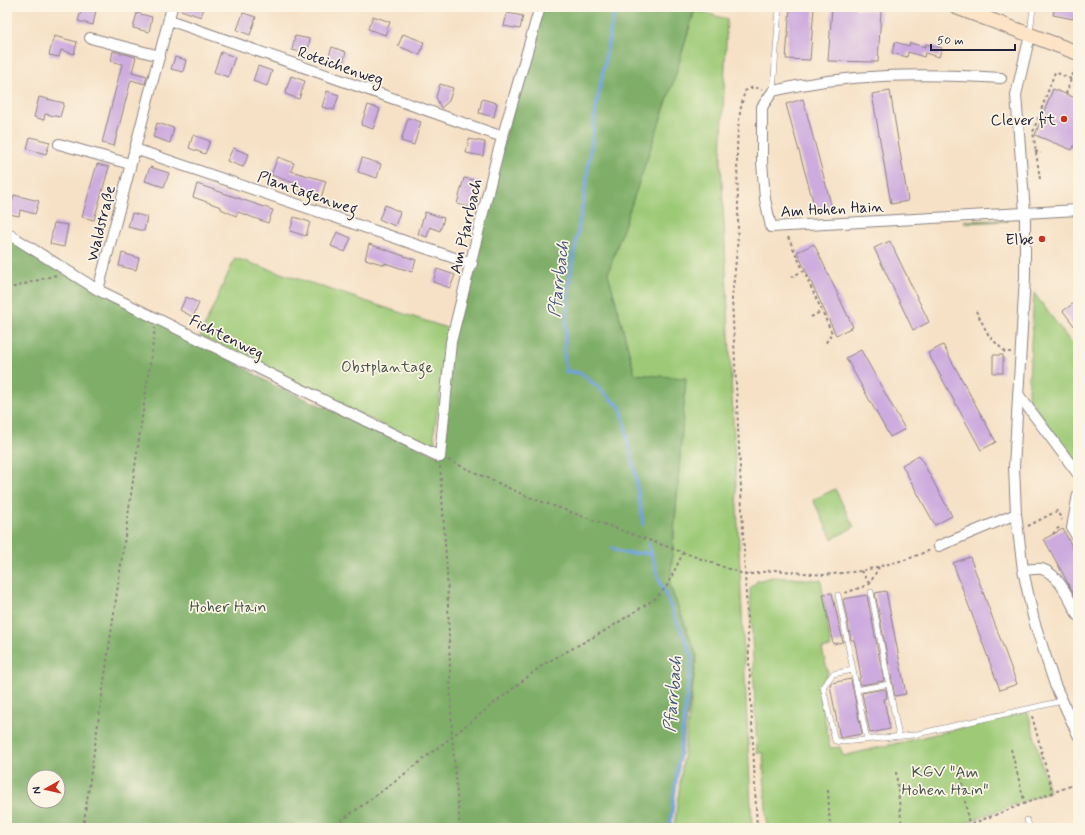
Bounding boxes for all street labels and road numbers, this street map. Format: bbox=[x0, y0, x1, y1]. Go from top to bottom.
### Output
street label: Roteichenweg bbox=[294, 42, 386, 92]
street label: Plantagenweg bbox=[254, 166, 360, 221]
street label: Am Pfarrbach bbox=[445, 177, 488, 276]
street label: Waldstraße bbox=[82, 183, 121, 264]
street label: Am Hohen Hain bbox=[780, 196, 885, 223]
street label: Fichtenweg bbox=[186, 310, 267, 364]

